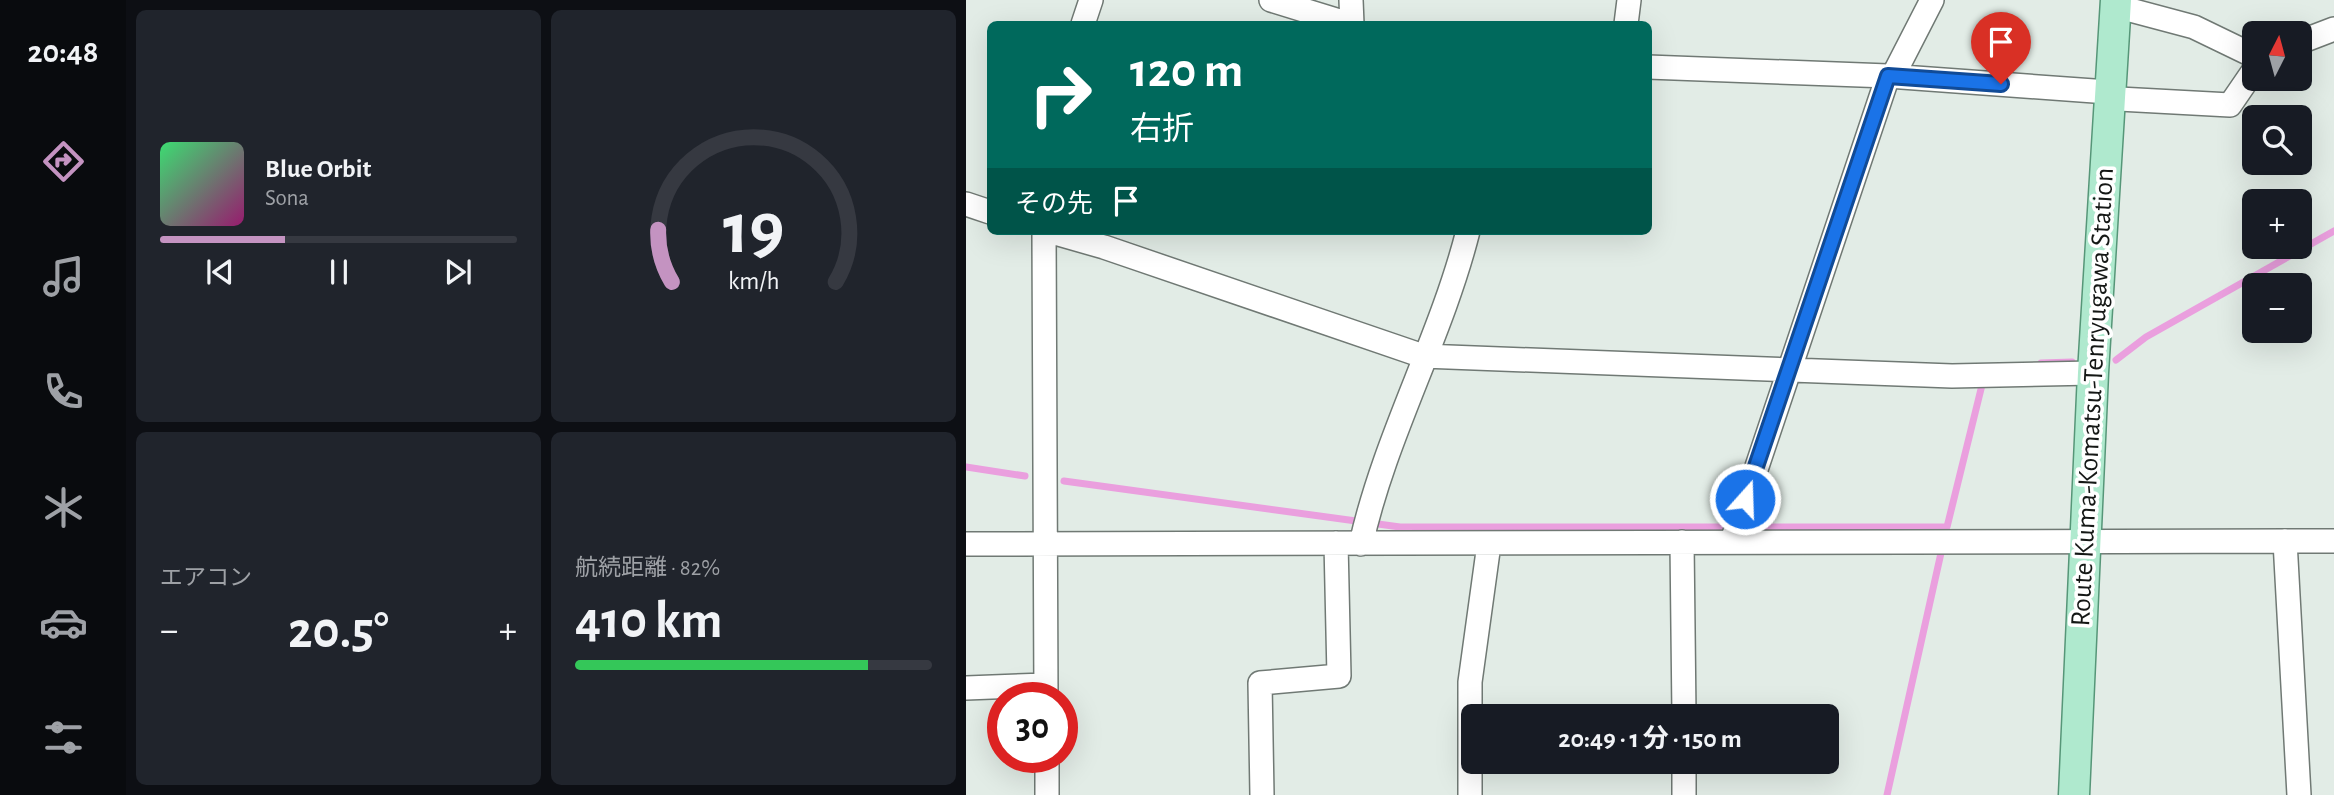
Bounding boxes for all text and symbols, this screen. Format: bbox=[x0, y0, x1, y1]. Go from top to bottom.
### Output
pin bbox=[1971, 12.0, 2031, 84]
north arrow bbox=[2242, 21, 2312, 91]
map controls bbox=[2242, 21, 2312, 343]
icon: arrive bbox=[1982, 23, 2020, 61]
text: 20:48 bbox=[28, 36, 98, 68]
text: 120 m bbox=[1130, 47, 1243, 96]
icon: right bbox=[1015, 49, 1106, 140]
button: search bbox=[2242, 105, 2312, 175]
text: 右折 bbox=[1130, 113, 1194, 145]
icon: directions bbox=[39, 137, 88, 186]
text: Blue Orbit bbox=[265, 156, 371, 182]
street label: Route Kuma-Komatsu-Tenryugawa Station bbox=[2067, 167, 2119, 627]
icon: arrive bbox=[1107, 182, 1145, 220]
text: Sona bbox=[265, 187, 309, 210]
button: + bbox=[2242, 189, 2312, 259]
text: その先 bbox=[1015, 191, 1093, 217]
text: 19 bbox=[723, 195, 784, 268]
icon: music bbox=[39, 252, 88, 301]
icon: previous bbox=[201, 253, 239, 291]
icon: pause bbox=[320, 253, 358, 291]
icon: next bbox=[439, 253, 477, 291]
text: km/h bbox=[728, 269, 779, 294]
button: − bbox=[2242, 273, 2312, 343]
icon: phone bbox=[39, 367, 88, 416]
position arrow bbox=[1708, 462, 1782, 536]
icon: climate bbox=[39, 483, 88, 532]
text: 航続距離 · 82% bbox=[575, 557, 720, 580]
text: エアコン bbox=[160, 567, 252, 590]
text: 410 km bbox=[575, 595, 723, 647]
icon: car bbox=[39, 598, 88, 647]
text: 20.5° bbox=[288, 605, 389, 657]
text: − bbox=[160, 612, 178, 650]
text: + bbox=[499, 612, 517, 650]
speed limit sign: 30 bbox=[987, 682, 1078, 773]
icon: filters bbox=[39, 713, 88, 762]
text: 20:49 · 1 分 · 150 m bbox=[1558, 726, 1742, 752]

